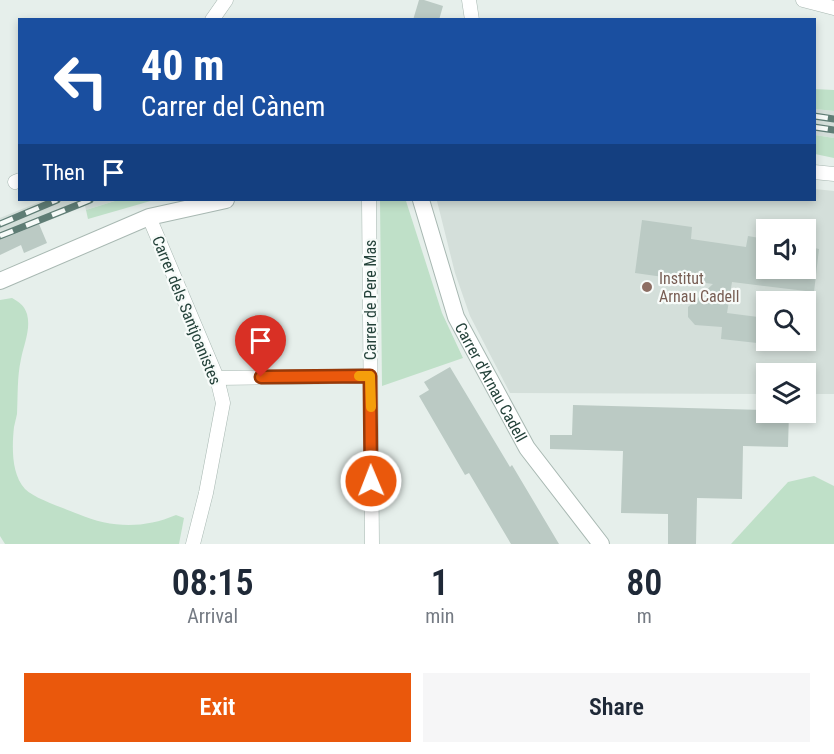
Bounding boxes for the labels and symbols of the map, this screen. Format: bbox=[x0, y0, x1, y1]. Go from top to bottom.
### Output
street label: Carrer dels Santjoanistes bbox=[148, 233, 225, 387]
street label: Carrer de Pere Mas bbox=[361, 240, 380, 360]
place label: Institut Arnau Cadell bbox=[659, 269, 739, 306]
marker: Institut Arnau Cadell bbox=[640, 280, 654, 294]
pin bbox=[235, 315, 286, 377]
street label: Carrer d'Arnau Cadell bbox=[451, 319, 531, 445]
position arrow bbox=[339, 449, 403, 513]

